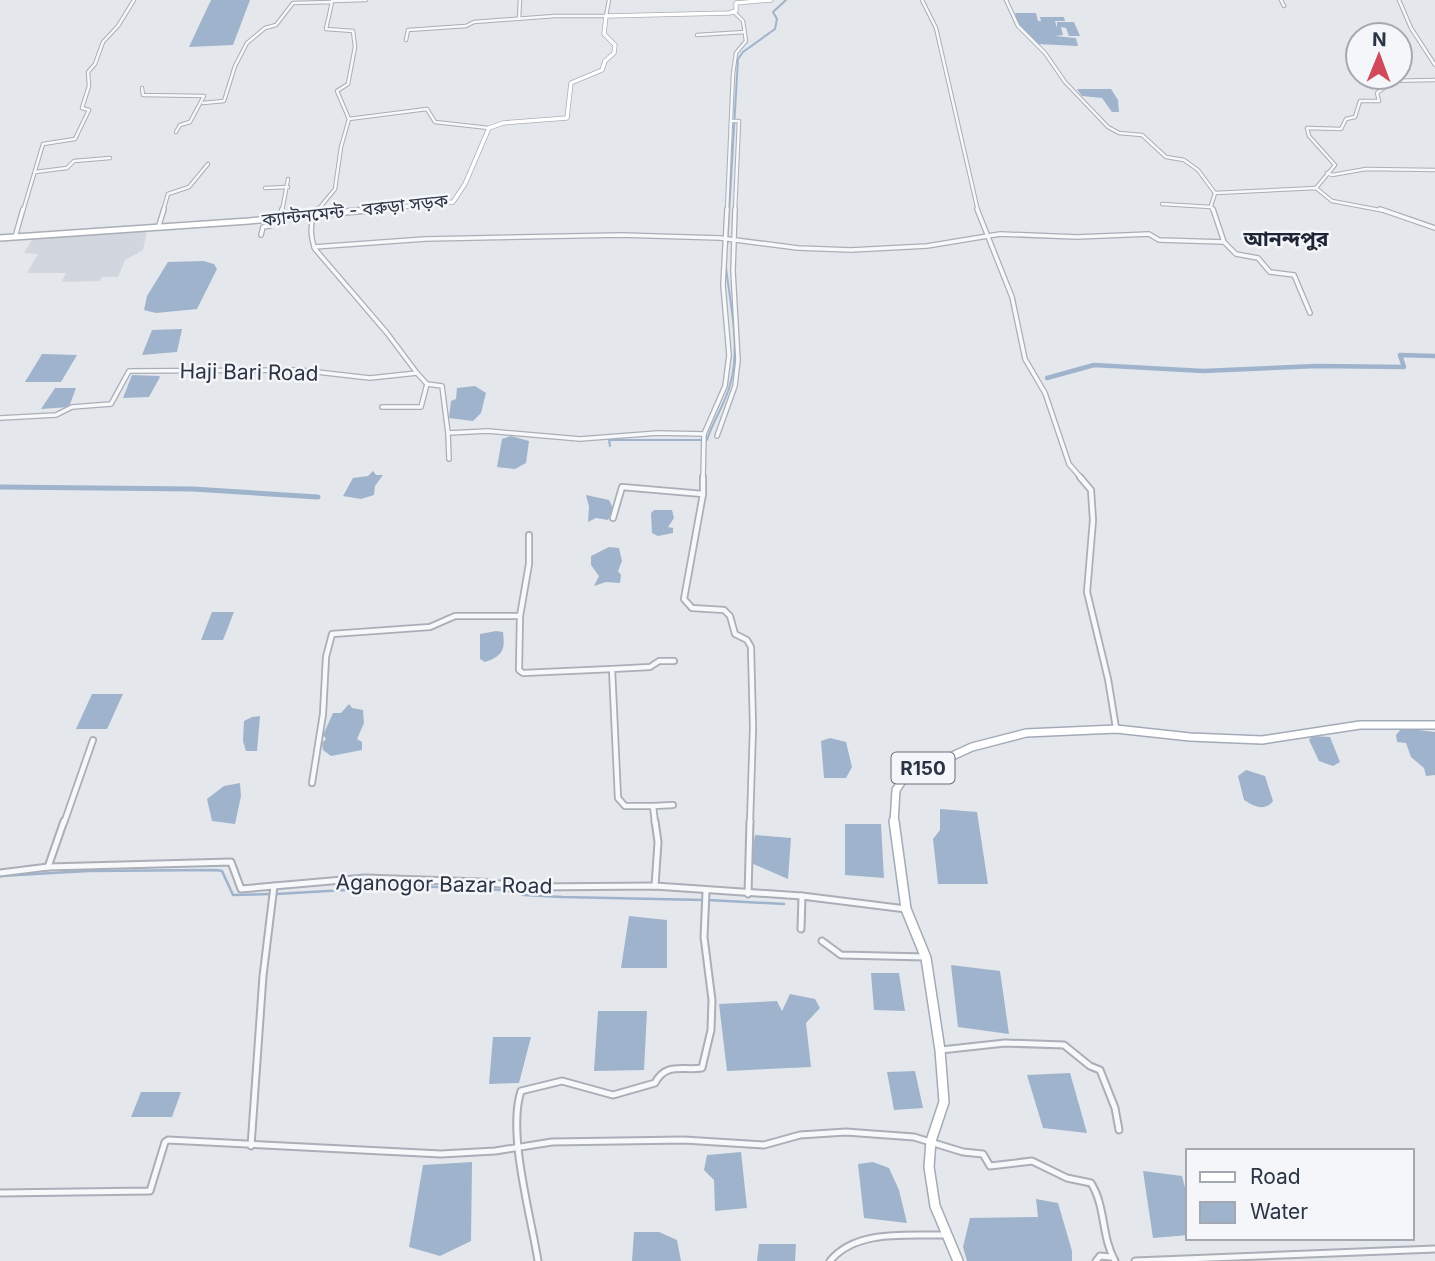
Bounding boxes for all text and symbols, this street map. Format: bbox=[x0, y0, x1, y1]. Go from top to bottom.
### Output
north arrow bbox=[1344, 21, 1414, 91]
text: N bbox=[1372, 28, 1387, 51]
street label: ক্যান্টনমেন্ট - বরুড়া সড়ক bbox=[260, 190, 450, 230]
district label: আনন্দপুর bbox=[1243, 226, 1329, 251]
street label: Haji Bari Road bbox=[179, 358, 319, 386]
road number: R150 bbox=[892, 752, 954, 783]
street label: Aganogor Bazar Road bbox=[335, 870, 553, 898]
legend bbox=[1186, 1149, 1414, 1240]
text: Road bbox=[1250, 1164, 1301, 1189]
text: Water bbox=[1250, 1199, 1308, 1224]

